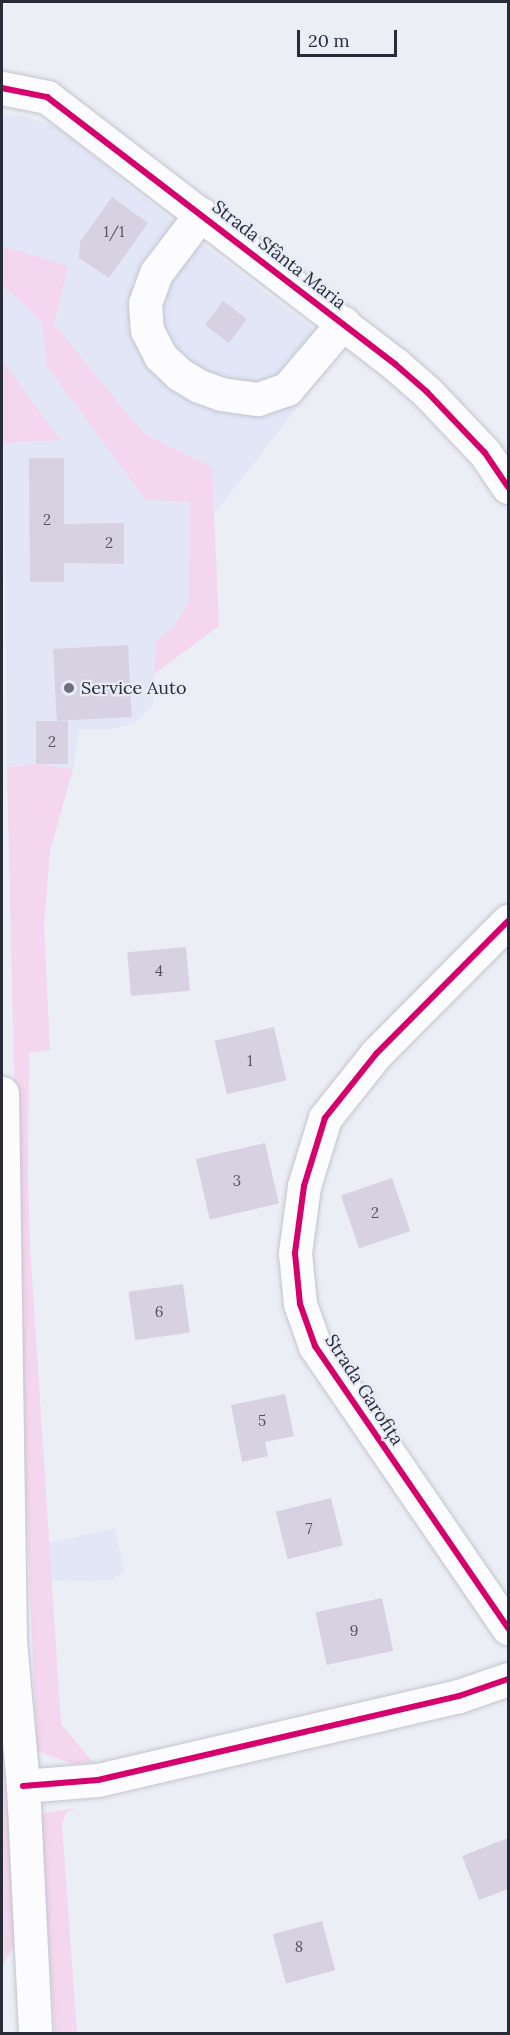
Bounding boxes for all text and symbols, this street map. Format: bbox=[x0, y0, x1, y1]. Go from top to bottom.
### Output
scale bar bbox=[300, 18, 400, 56]
text: 20 m bbox=[308, 29, 350, 52]
street label: Strada Sfânta Maria bbox=[208, 196, 350, 314]
house number: 1/1 bbox=[104, 223, 124, 241]
house number: 2 bbox=[43, 511, 51, 529]
house number: 2 bbox=[105, 534, 113, 552]
place label: Service Auto bbox=[81, 677, 187, 699]
marker: Service Auto bbox=[62, 681, 76, 695]
house number: 2 bbox=[48, 733, 56, 751]
house number: 4 bbox=[155, 962, 163, 980]
house number: 1 bbox=[247, 1052, 253, 1070]
house number: 3 bbox=[233, 1172, 241, 1190]
house number: 2 bbox=[371, 1204, 379, 1222]
house number: 6 bbox=[155, 1303, 163, 1321]
street label: Strada Garofița bbox=[320, 1331, 408, 1449]
house number: 5 bbox=[258, 1412, 266, 1430]
house number: 7 bbox=[306, 1520, 312, 1538]
house number: 9 bbox=[350, 1622, 358, 1640]
house number: 8 bbox=[295, 1938, 303, 1956]

